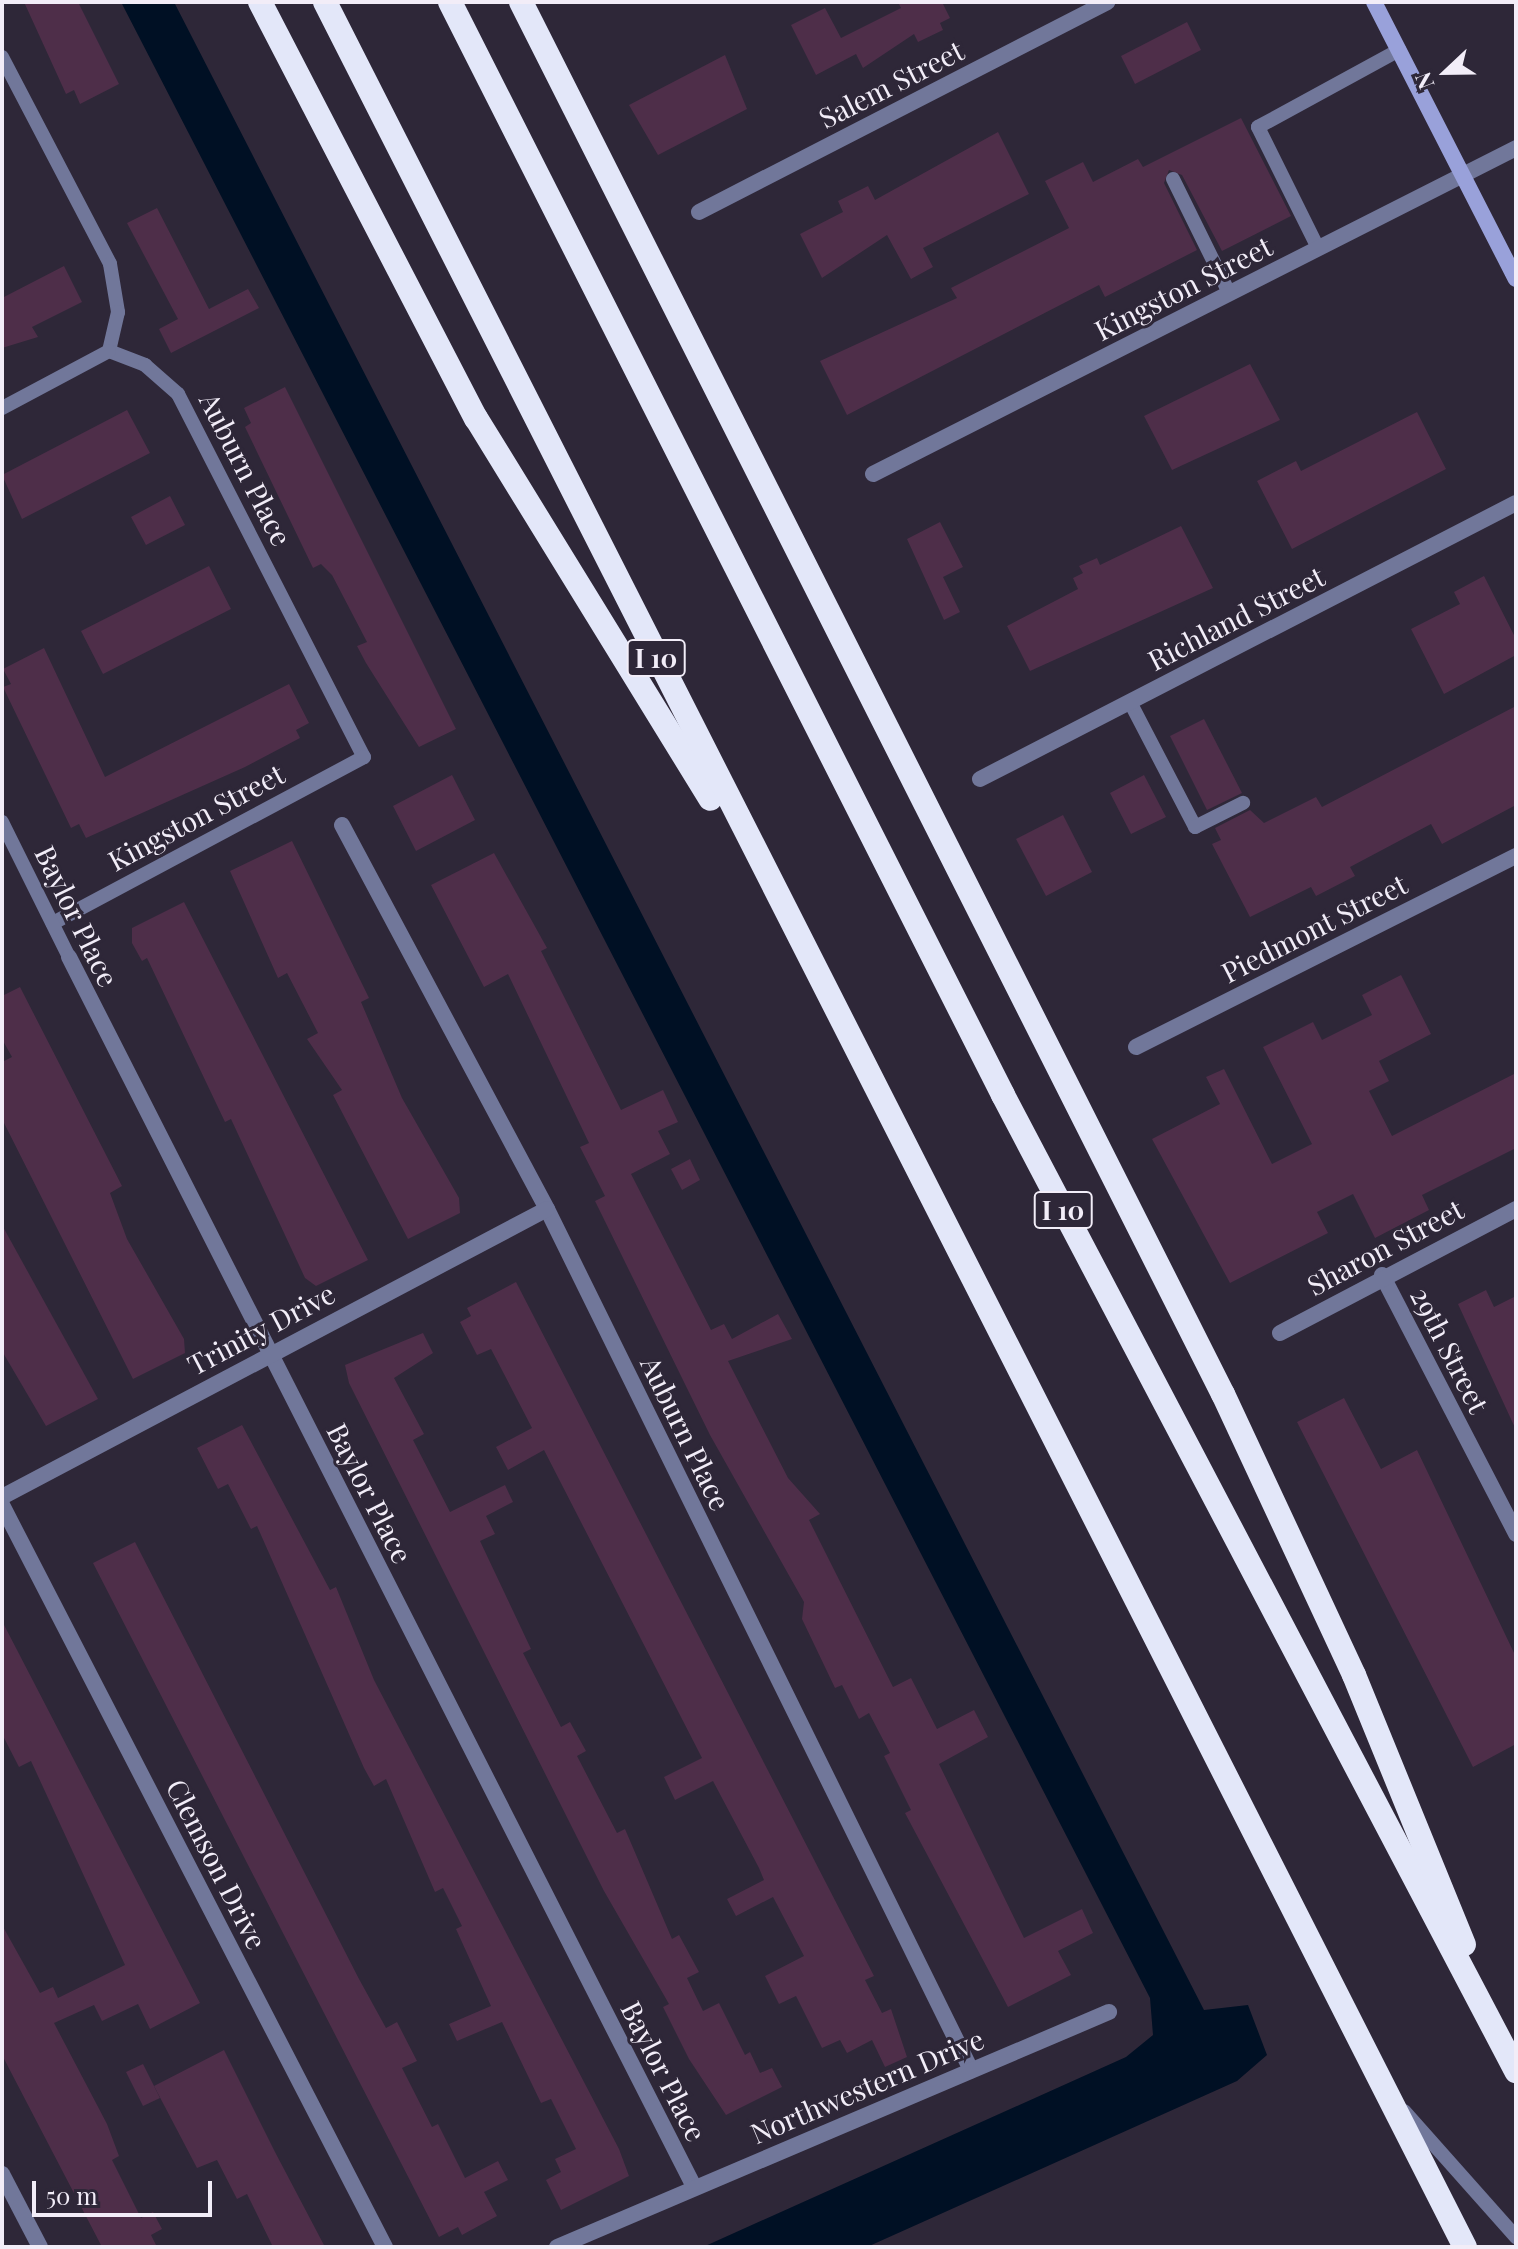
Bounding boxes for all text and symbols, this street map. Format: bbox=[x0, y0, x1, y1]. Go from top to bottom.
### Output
north arrow bbox=[1406, 32, 1486, 112]
street label: Salem Street bbox=[813, 33, 969, 135]
text: N bbox=[1407, 68, 1441, 94]
street label: Kingston Street bbox=[1089, 229, 1277, 347]
street label: Auburn Place bbox=[193, 387, 299, 551]
street label: Richland Street bbox=[1142, 559, 1330, 677]
road number: I 10 bbox=[626, 636, 686, 680]
street label: Kingston Street bbox=[102, 757, 290, 877]
street label: Baylor Place bbox=[28, 840, 126, 992]
street label: Piedmont Street bbox=[1215, 867, 1413, 989]
road number: I 10 bbox=[1033, 1188, 1093, 1232]
street label: Sharon Street bbox=[1301, 1192, 1469, 1302]
street label: Trinity Drive bbox=[181, 1276, 341, 1382]
street label: 29th Street bbox=[1404, 1282, 1496, 1418]
street label: Auburn Place bbox=[634, 1351, 738, 1515]
street label: Baylor Place bbox=[320, 1417, 420, 1569]
street label: Clemson Drive bbox=[160, 1773, 274, 1955]
street label: Baylor Place bbox=[614, 1995, 714, 2147]
street label: Northwestern Drive bbox=[745, 2022, 989, 2150]
scale bar bbox=[36, 2165, 216, 2215]
text: 50 m bbox=[46, 2179, 98, 2211]

